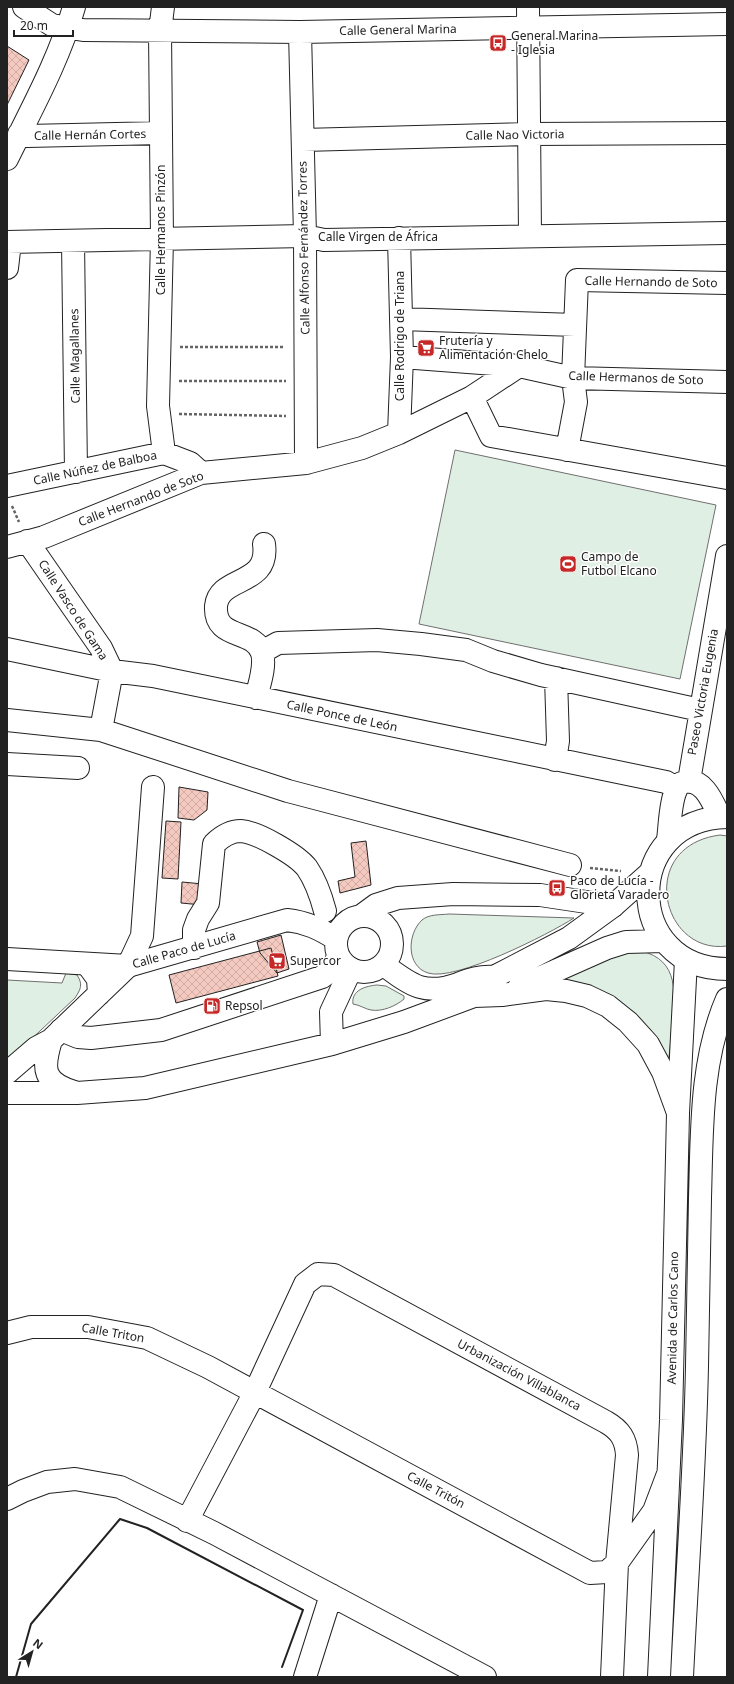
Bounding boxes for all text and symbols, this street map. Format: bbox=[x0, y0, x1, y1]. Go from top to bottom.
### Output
scale bar bbox=[14, 12, 73, 38]
text: 20 m bbox=[20, 17, 48, 34]
street label: Calle General Marina bbox=[339, 20, 457, 39]
place label: General Marina - Iglesia bbox=[511, 27, 598, 58]
bus stop icon: General Marina - Iglesia bbox=[488, 33, 508, 53]
street label: Calle Hernán Cortes bbox=[34, 125, 147, 144]
street label: Calle Nao Victoria bbox=[465, 125, 565, 144]
street label: Calle Alfonso Fernández Torres bbox=[293, 161, 314, 335]
street label: Calle Hermanos Pinzón bbox=[152, 165, 169, 295]
street label: Calle Virgen de África bbox=[318, 228, 438, 245]
street label: Calle Rodrigo de Triana bbox=[391, 271, 408, 401]
street label: Calle Hernando de Soto bbox=[584, 272, 718, 291]
street label: Calle Magallanes bbox=[65, 308, 84, 404]
place label: Frutería y Alimentación Chelo bbox=[439, 332, 548, 363]
supermarket icon: Frutería y Alimentación Chelo bbox=[416, 338, 436, 358]
street label: Calle Hermanos de Soto bbox=[568, 367, 704, 388]
street label: Calle Núñez de Balboa bbox=[31, 446, 158, 489]
street label: Calle Hernando de Soto bbox=[76, 467, 206, 530]
place label: Campo de Futbol Elcano bbox=[581, 548, 657, 579]
sports icon: Campo de Futbol Elcano bbox=[558, 554, 578, 574]
street label: Calle Vasco de Gama bbox=[35, 556, 112, 663]
street label: Paseo Victoria Eugenia bbox=[683, 627, 722, 756]
street label: Calle Ponce de León bbox=[285, 695, 399, 736]
place label: Paco de Lucía - Glorieta Varadero bbox=[570, 872, 669, 903]
bus stop icon: Paco de Lucía - Glorieta Varadero bbox=[547, 878, 567, 898]
street label: Calle Paco de Lucía bbox=[130, 927, 238, 972]
supermarket icon: Supercor bbox=[267, 951, 287, 971]
place label: Supercor bbox=[290, 952, 341, 969]
fuel station icon: Repsol bbox=[202, 996, 222, 1016]
place label: Repsol bbox=[225, 997, 263, 1014]
street label: Avenida de Carlos Cano bbox=[663, 1251, 682, 1385]
street label: Calle Triton bbox=[80, 1319, 146, 1346]
street label: Urbanización Villablanca bbox=[454, 1335, 584, 1414]
street label: Calle Tritón bbox=[404, 1467, 468, 1512]
north arrow bbox=[12, 1632, 52, 1672]
text: N bbox=[30, 1635, 46, 1652]

